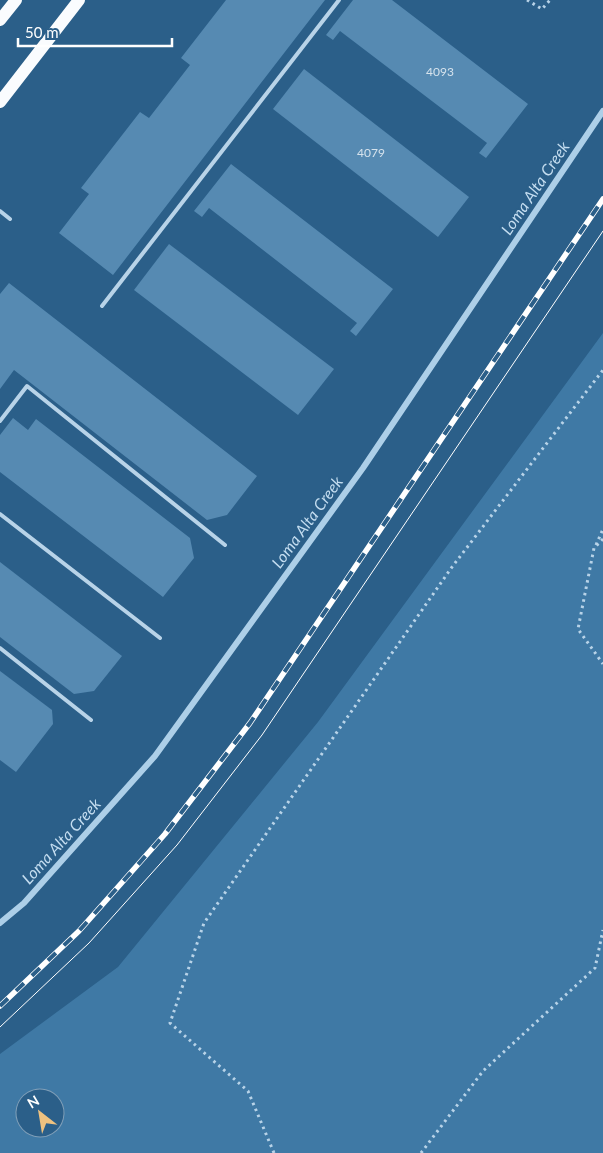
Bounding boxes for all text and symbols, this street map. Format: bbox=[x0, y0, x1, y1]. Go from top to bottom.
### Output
scale bar bbox=[18, 15, 171, 47]
text: 50 m bbox=[25, 23, 59, 41]
house number: 4093 bbox=[426, 64, 454, 79]
water label: Loma Alta Creek bbox=[496, 137, 573, 238]
house number: 4079 bbox=[357, 145, 385, 160]
water label: Loma Alta Creek bbox=[267, 472, 346, 571]
water label: Loma Alta Creek bbox=[17, 794, 104, 887]
north arrow bbox=[15, 1088, 65, 1138]
text: N bbox=[24, 1091, 42, 1111]

